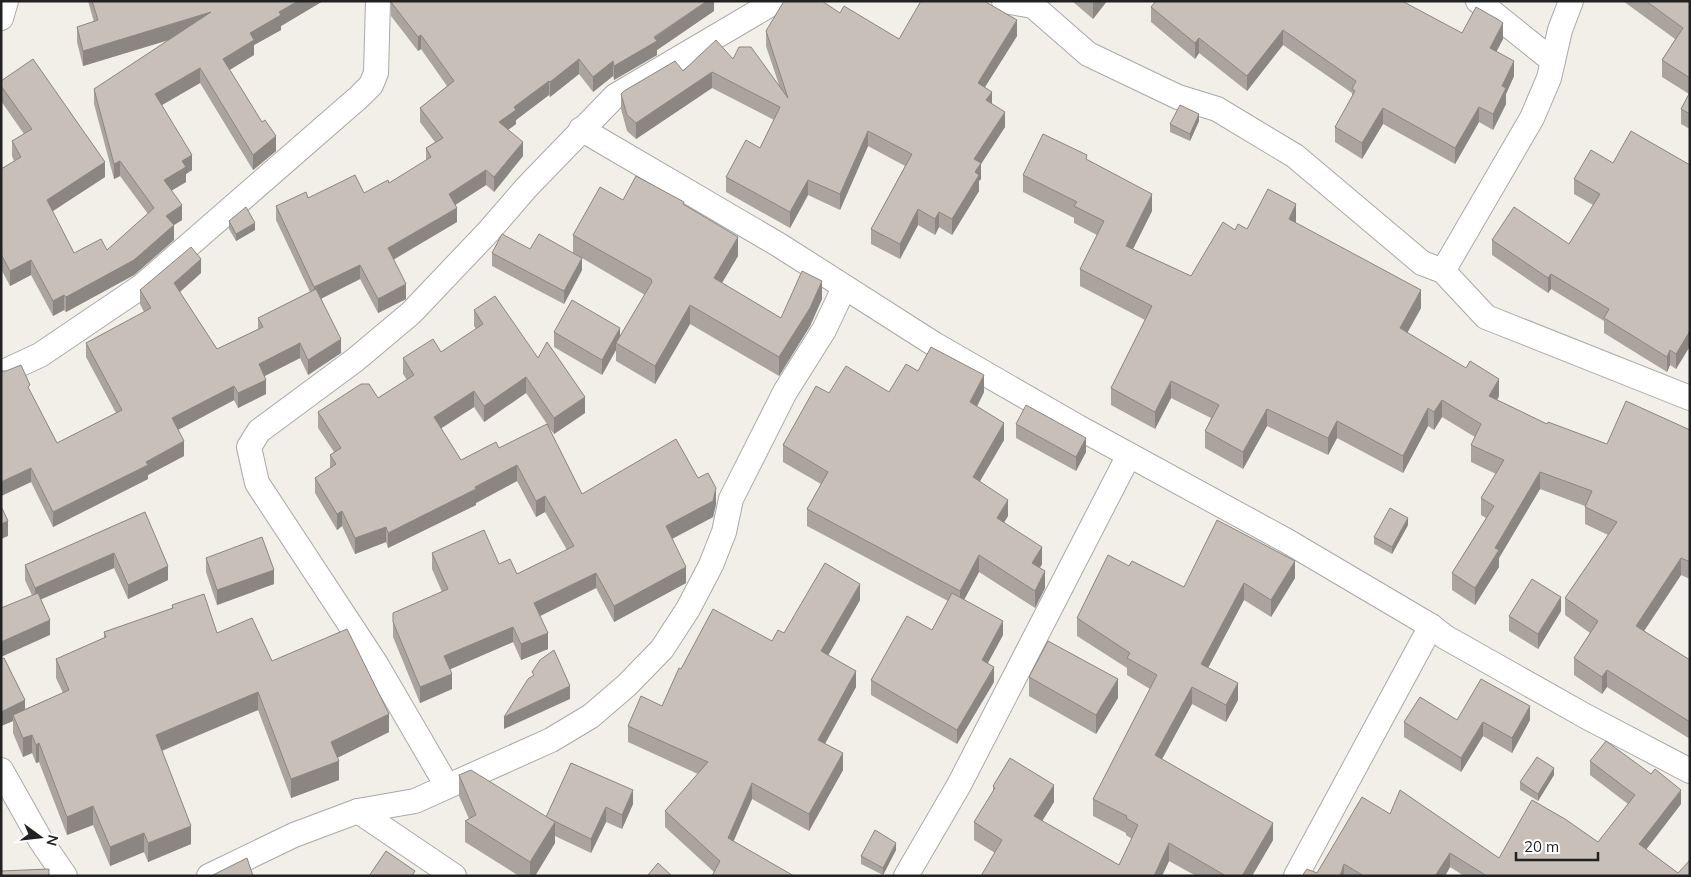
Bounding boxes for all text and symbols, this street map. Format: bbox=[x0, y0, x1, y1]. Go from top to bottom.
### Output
north arrow bbox=[15, 812, 65, 862]
scale bar bbox=[1516, 830, 1598, 862]
text: N bbox=[42, 833, 63, 848]
text: 20 m bbox=[1524, 837, 1559, 856]

